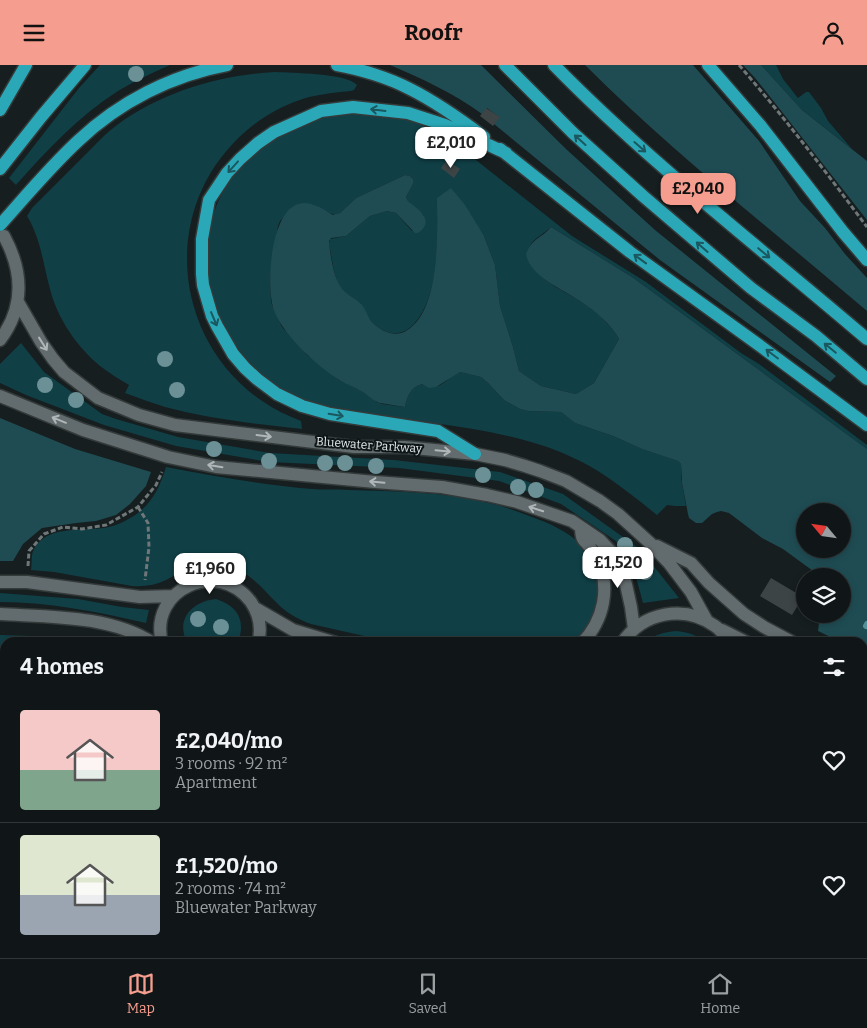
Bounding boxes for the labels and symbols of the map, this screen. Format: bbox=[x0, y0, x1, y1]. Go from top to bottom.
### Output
one-way arrow bbox=[370, 105, 386, 115]
pin: £2,010 bbox=[410, 127, 492, 169]
one-way arrow bbox=[574, 134, 587, 145]
one-way arrow bbox=[633, 141, 646, 152]
one-way arrow bbox=[227, 160, 239, 173]
pin: £2,040 bbox=[657, 173, 739, 215]
one-way arrow bbox=[696, 241, 709, 253]
one-way arrow bbox=[757, 247, 770, 258]
one-way arrow bbox=[633, 254, 647, 264]
one-way arrow bbox=[209, 311, 219, 326]
one-way arrow bbox=[38, 336, 48, 350]
one-way arrow bbox=[824, 342, 837, 353]
one-way arrow bbox=[765, 349, 779, 359]
one-way arrow bbox=[328, 410, 344, 420]
one-way arrow bbox=[52, 415, 67, 424]
one-way arrow bbox=[256, 431, 272, 441]
street label: Bluewater Parkway bbox=[316, 434, 423, 456]
one-way arrow bbox=[435, 446, 451, 455]
one-way arrow bbox=[207, 461, 223, 471]
one-way arrow bbox=[369, 477, 385, 487]
one-way arrow bbox=[528, 503, 544, 513]
north arrow bbox=[796, 503, 851, 557]
pin: £1,520 bbox=[577, 547, 659, 589]
pin: £1,960 bbox=[169, 553, 251, 595]

